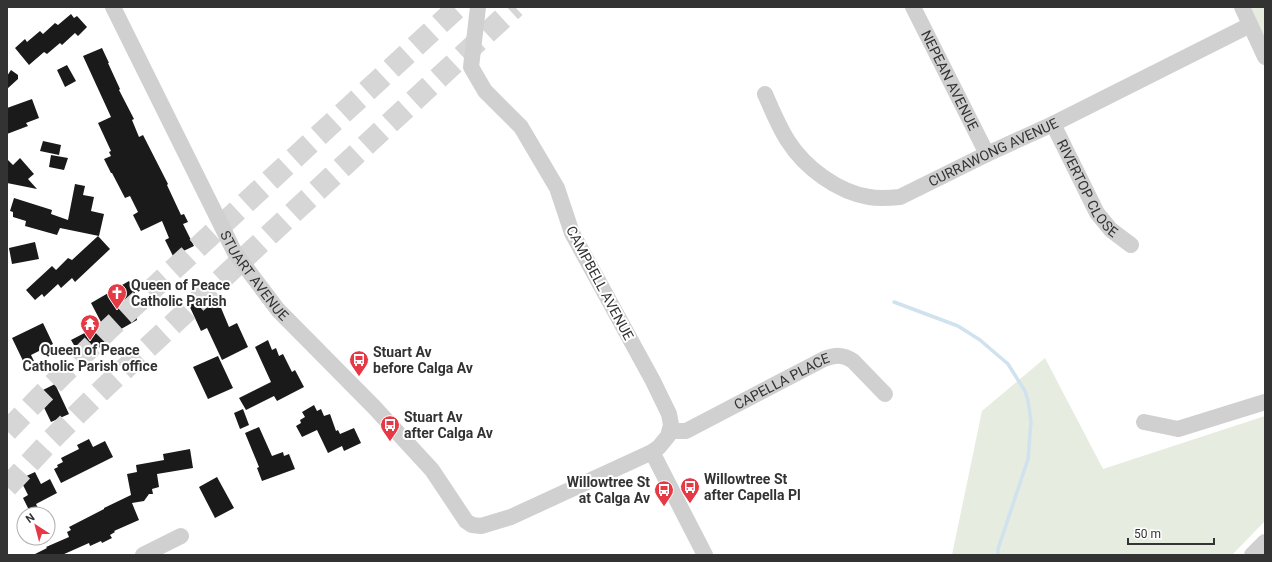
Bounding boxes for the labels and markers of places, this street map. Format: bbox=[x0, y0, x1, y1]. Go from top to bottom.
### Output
place label: Queen of Peace Catholic Parish bbox=[131, 277, 231, 309]
church icon: Queen of Peace Catholic Parish bbox=[106, 282, 128, 310]
temple icon: Queen of Peace Catholic Parish office bbox=[79, 313, 101, 341]
place label: Queen of Peace Catholic Parish office bbox=[23, 342, 158, 374]
place label: Stuart Av before Calga Av bbox=[373, 344, 473, 376]
bus stop icon: Stuart Av before Calga Av bbox=[348, 349, 370, 377]
place label: Stuart Av after Calga Av bbox=[404, 409, 493, 441]
bus stop icon: Stuart Av after Calga Av bbox=[379, 414, 401, 442]
place label: Willowtree St after Capella Pl bbox=[704, 471, 801, 503]
place label: Willowtree St at Calga Av bbox=[567, 474, 650, 506]
bus stop icon: Willowtree St after Capella Pl bbox=[679, 476, 701, 504]
bus stop icon: Willowtree St at Calga Av bbox=[653, 479, 675, 507]

